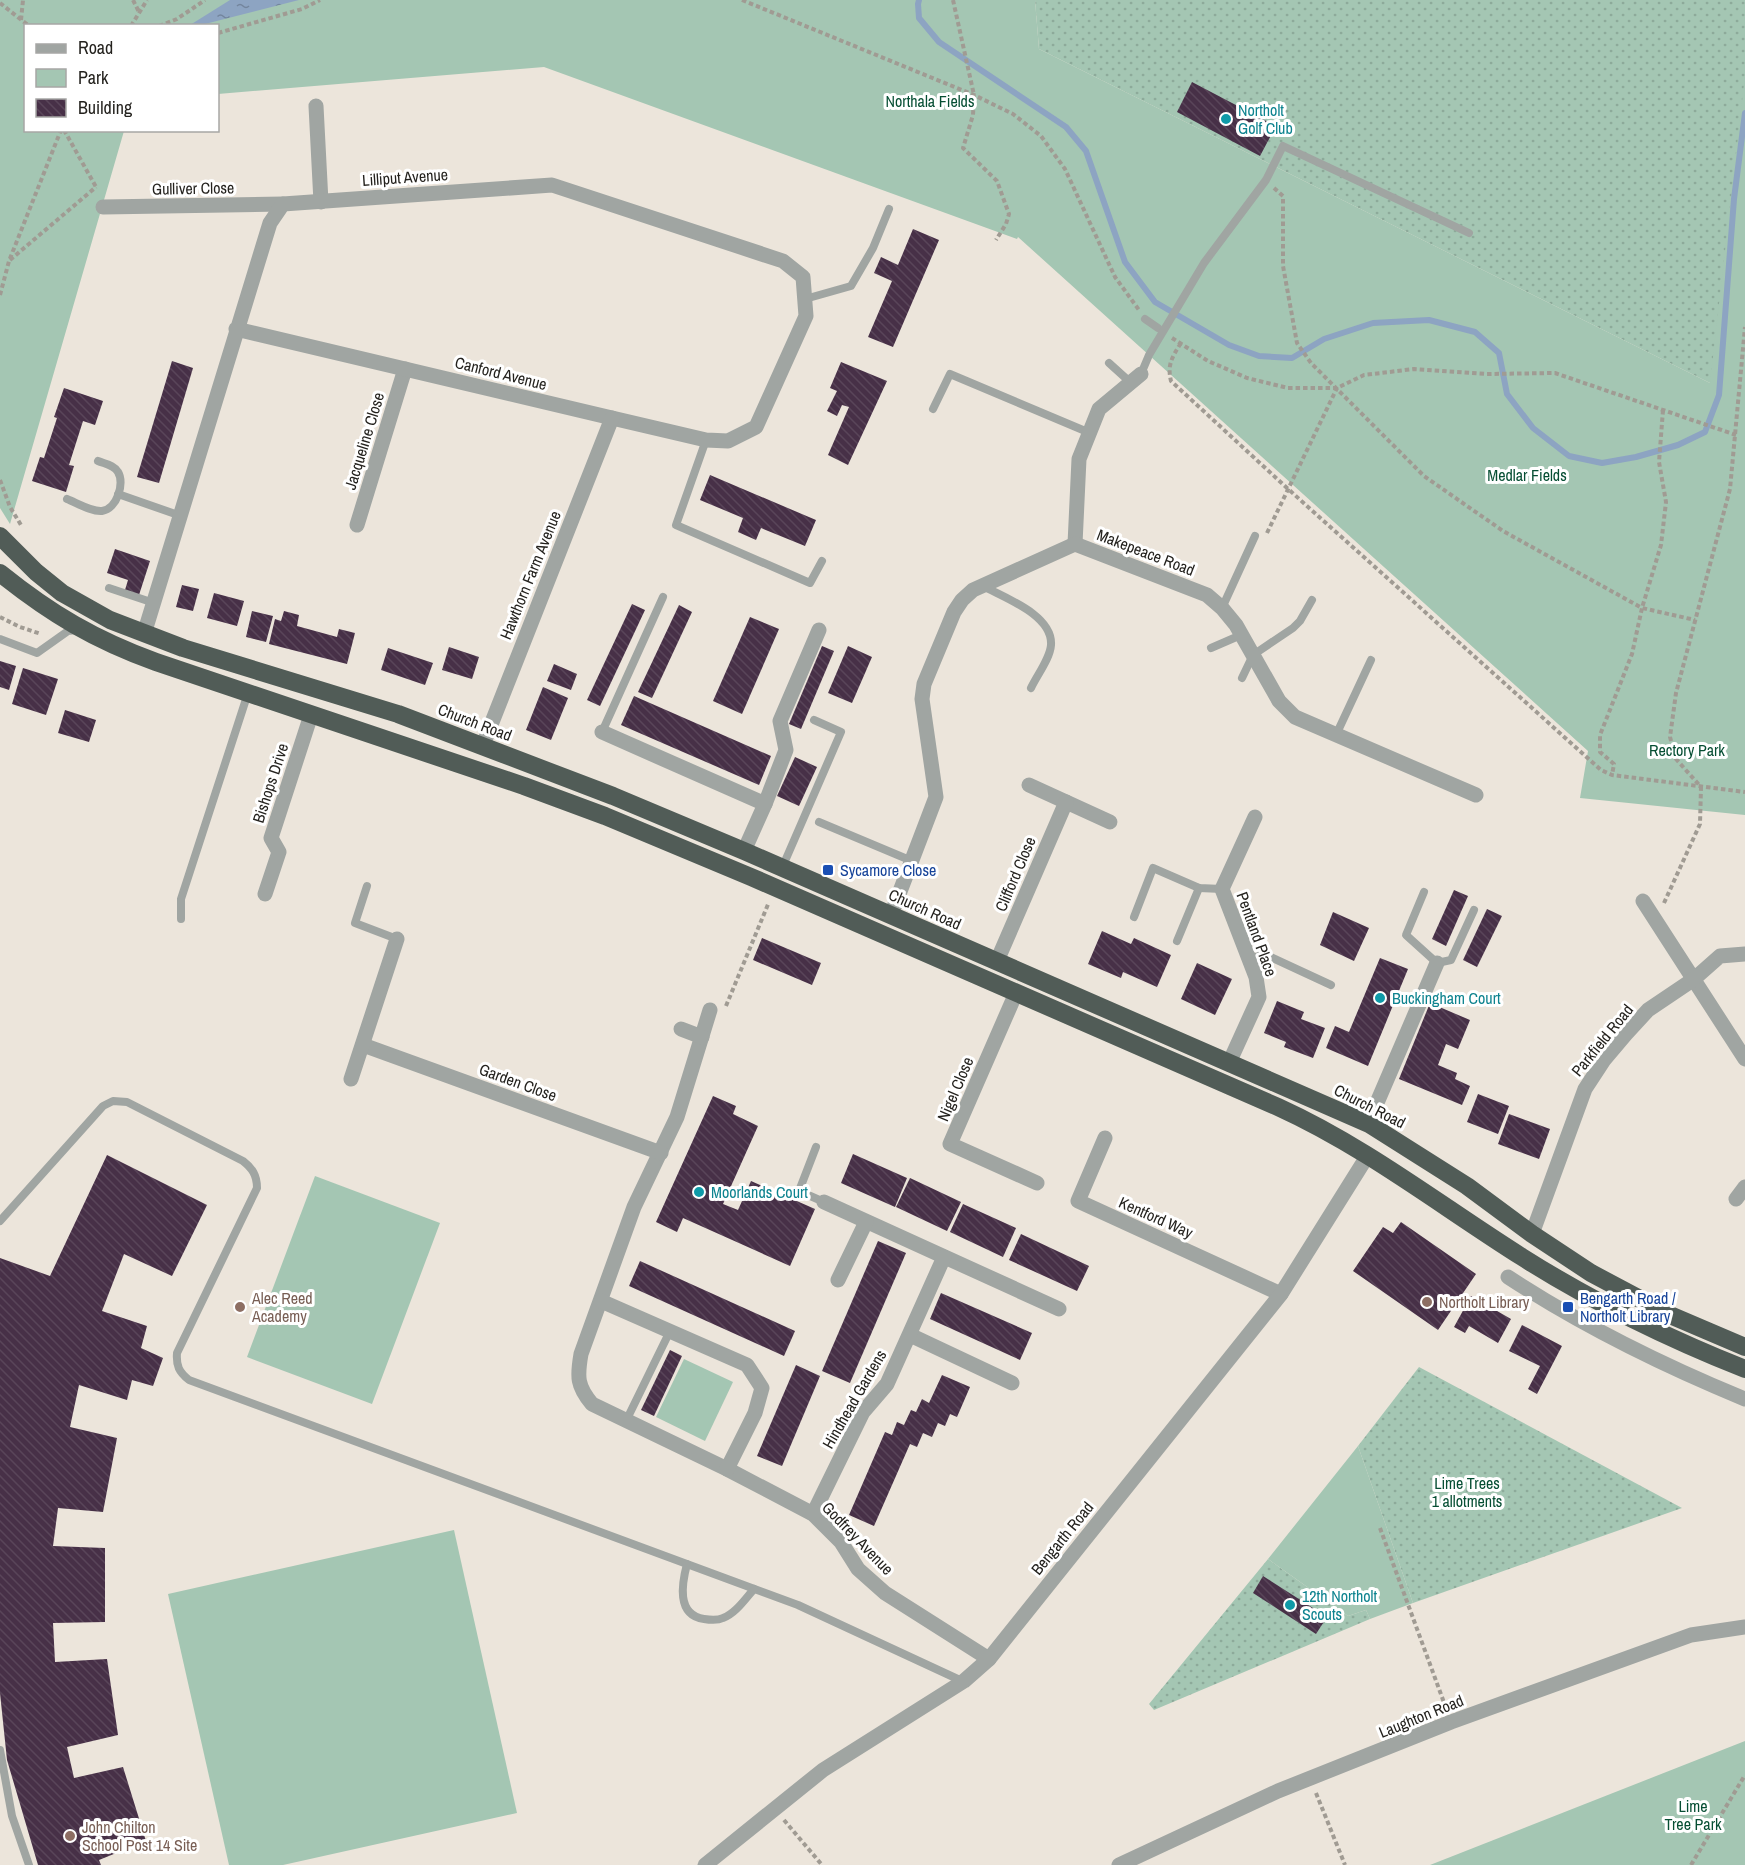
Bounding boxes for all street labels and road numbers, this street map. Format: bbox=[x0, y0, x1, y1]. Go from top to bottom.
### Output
street label: Lilliput Avenue bbox=[361, 163, 449, 191]
street label: Gulliver Close bbox=[152, 176, 234, 200]
street label: Canford Avenue bbox=[453, 351, 549, 395]
street label: Jacqueline Close bbox=[339, 390, 389, 492]
street label: Hawthorn Farm Avenue bbox=[494, 507, 566, 643]
street label: Makepeace Road bbox=[1094, 523, 1198, 581]
street label: Church Road bbox=[435, 698, 515, 746]
street label: Bishops Drive bbox=[247, 740, 293, 826]
street label: Clifford Close bbox=[989, 833, 1041, 915]
street label: Church Road bbox=[885, 883, 965, 935]
street label: Pentland Place bbox=[1232, 889, 1282, 979]
street label: Parkfield Road bbox=[1566, 999, 1638, 1081]
street label: Nigel Close bbox=[932, 1053, 978, 1125]
street label: Garden Close bbox=[476, 1058, 560, 1106]
street label: Church Road bbox=[1331, 1079, 1409, 1133]
street label: Kentford Way bbox=[1115, 1191, 1197, 1243]
street label: Hindhead Gardens bbox=[817, 1345, 891, 1453]
street label: Godfrey Avenue bbox=[817, 1497, 899, 1579]
street label: Bengarth Road bbox=[1026, 1497, 1098, 1579]
street label: Laughton Road bbox=[1375, 1689, 1467, 1743]

